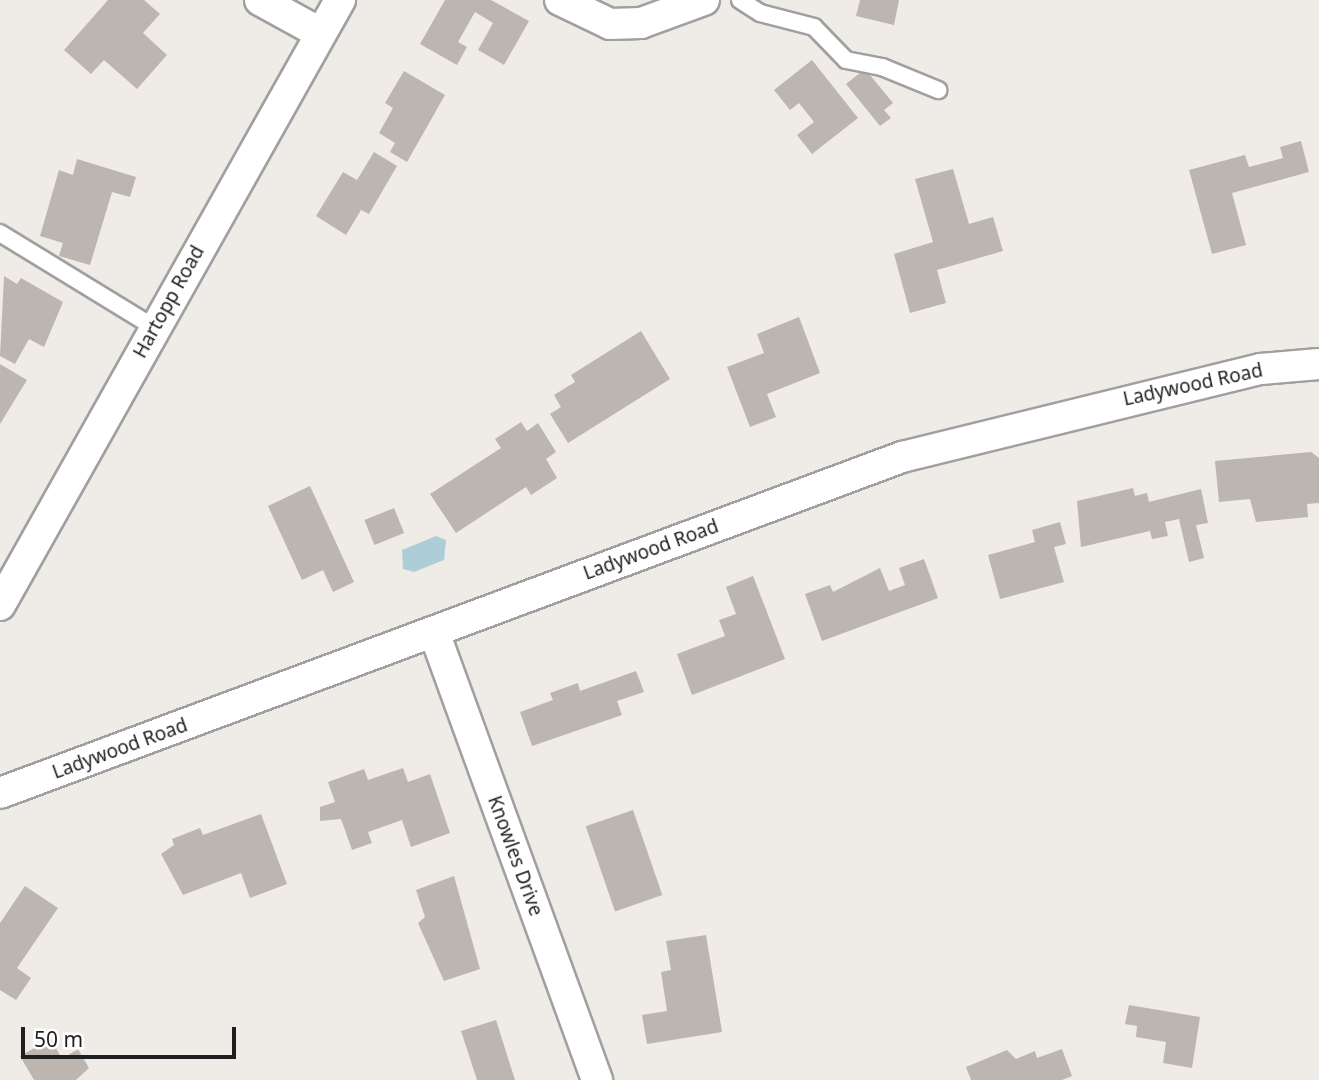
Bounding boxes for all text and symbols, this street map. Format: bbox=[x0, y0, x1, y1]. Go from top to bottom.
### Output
street label: Hartopp Road bbox=[129, 242, 209, 362]
street label: Ladywood Road bbox=[1121, 359, 1265, 411]
street label: Ladywood Road bbox=[580, 515, 722, 585]
street label: Ladywood Road bbox=[49, 714, 191, 784]
street label: Knowles Drive bbox=[483, 793, 547, 919]
scale bar bbox=[24, 1014, 240, 1058]
text: 50 m bbox=[34, 1025, 83, 1053]

